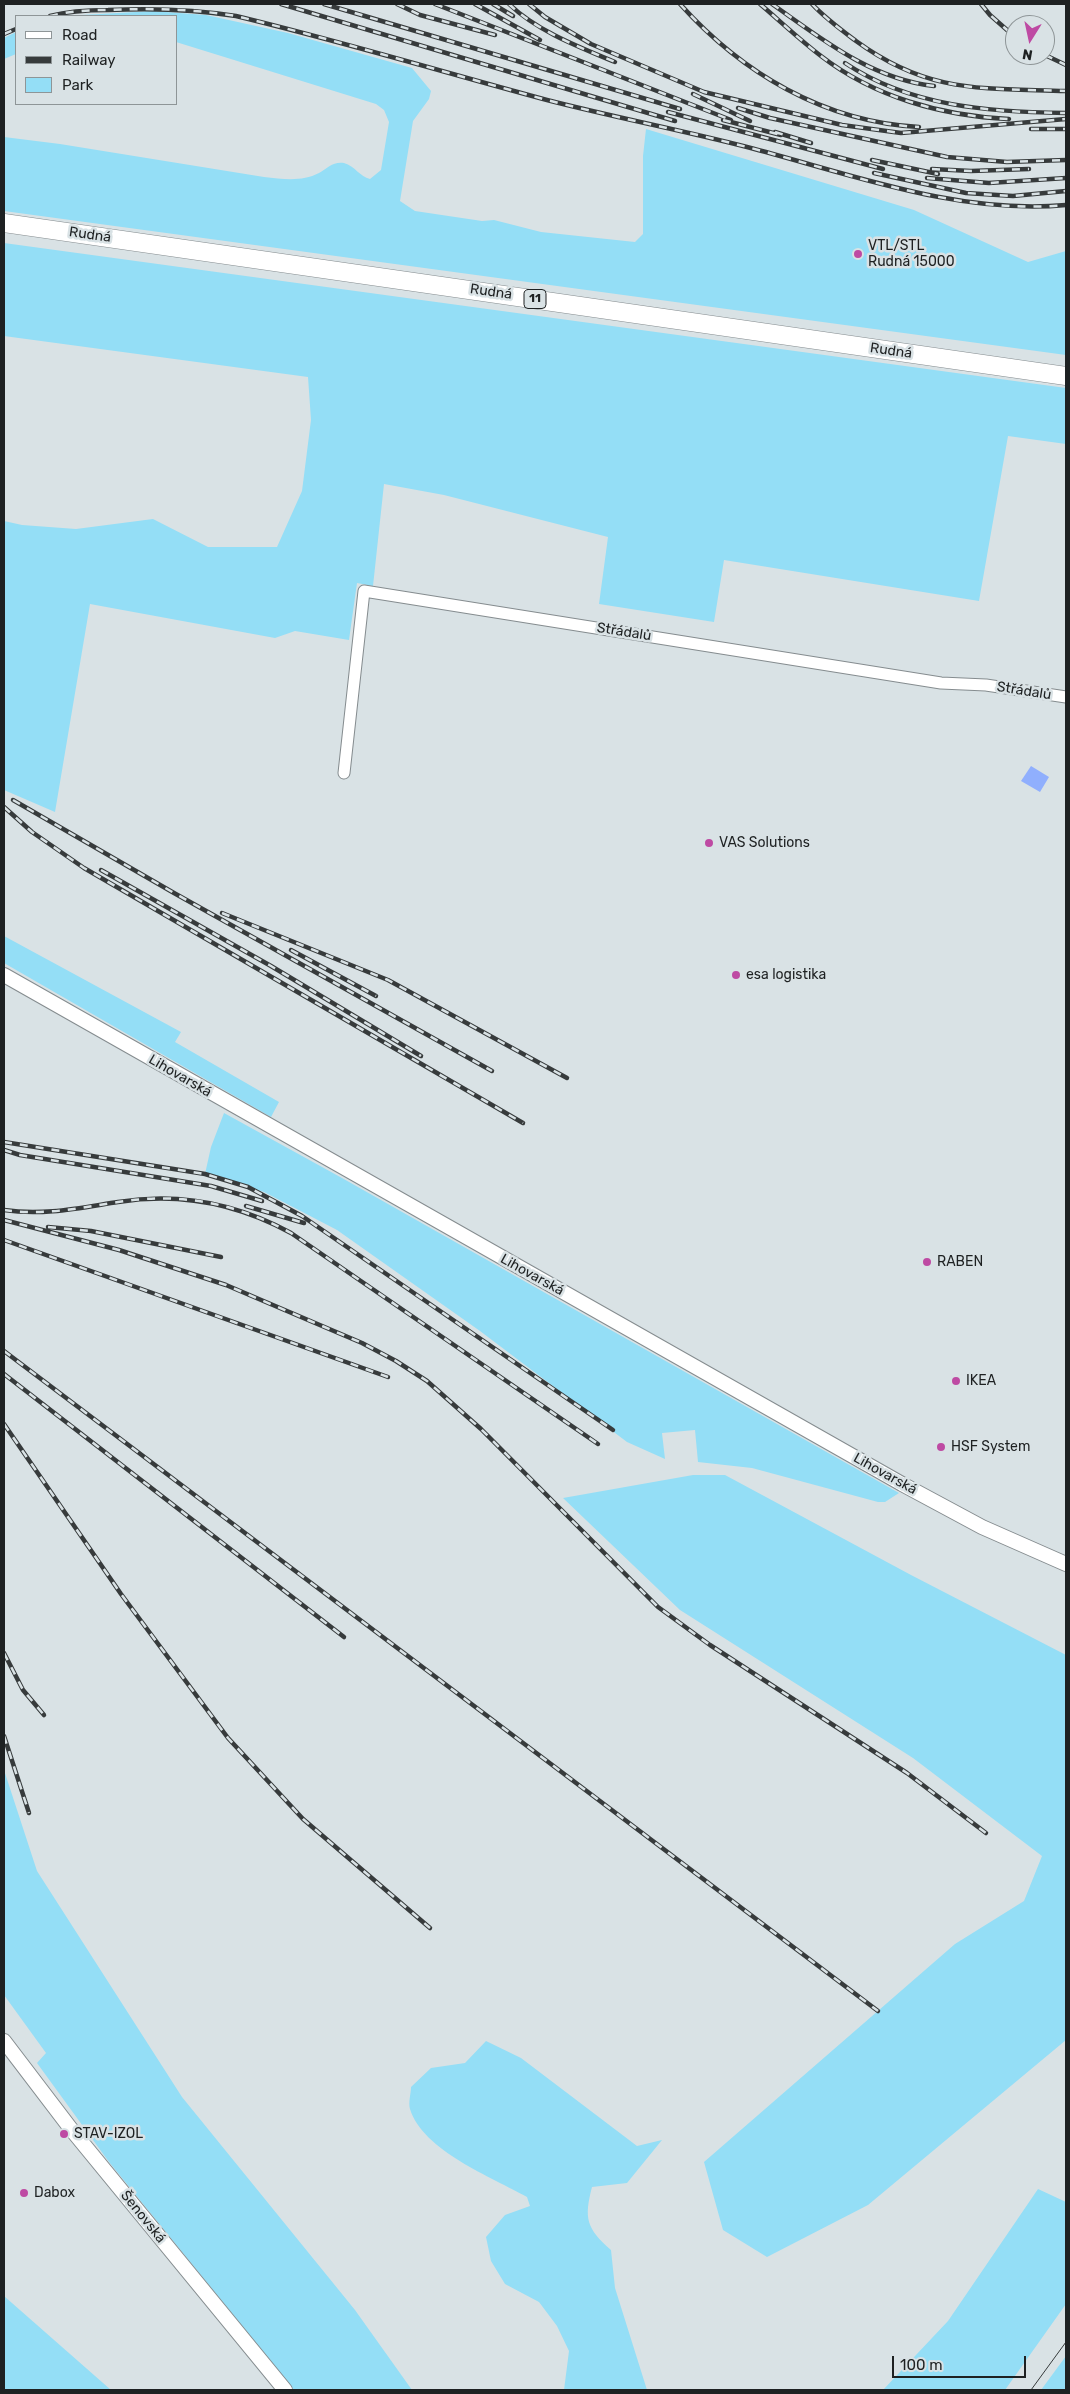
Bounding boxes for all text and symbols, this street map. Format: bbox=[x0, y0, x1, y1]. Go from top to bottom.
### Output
legend bbox=[15, 15, 178, 105]
north arrow bbox=[1005, 15, 1055, 65]
text: Road bbox=[62, 26, 98, 44]
text: N bbox=[1021, 45, 1034, 64]
text: Railway bbox=[62, 51, 116, 69]
text: Park bbox=[62, 76, 93, 94]
street label: Rudná bbox=[68, 224, 112, 246]
place label: VTL/STL Rudná 15000 bbox=[868, 238, 955, 270]
marker: VTL/STL Rudná 15000 bbox=[852, 248, 864, 260]
street label: Rudná bbox=[469, 281, 513, 303]
road number: 11 bbox=[524, 290, 546, 308]
street label: Rudná bbox=[869, 340, 913, 362]
street label: Střádalů bbox=[596, 619, 652, 645]
street label: Střádalů bbox=[996, 678, 1052, 704]
place label: VAS Solutions bbox=[719, 835, 810, 851]
marker: VAS Solutions bbox=[703, 837, 715, 849]
place label: esa logistika bbox=[746, 967, 826, 983]
marker: esa logistika bbox=[730, 969, 742, 981]
street label: Lihovarská bbox=[145, 1051, 215, 1101]
street label: Lihovarská bbox=[497, 1251, 567, 1299]
place label: RABEN bbox=[937, 1254, 983, 1270]
marker: RABEN bbox=[921, 1256, 933, 1268]
place label: IKEA bbox=[966, 1373, 996, 1389]
marker: IKEA bbox=[950, 1375, 962, 1387]
place label: HSF System bbox=[951, 1439, 1030, 1455]
marker: HSF System bbox=[935, 1441, 947, 1453]
street label: Lihovarská bbox=[850, 1450, 920, 1498]
place label: STAV-IZOL bbox=[74, 2126, 143, 2142]
marker: STAV-IZOL bbox=[58, 2128, 70, 2140]
place label: Dabox bbox=[34, 2185, 75, 2201]
marker: Dabox bbox=[18, 2187, 30, 2199]
street label: Šenovská bbox=[117, 2188, 169, 2246]
scale bar bbox=[895, 2346, 1029, 2378]
text: 100 m bbox=[900, 2356, 942, 2374]

